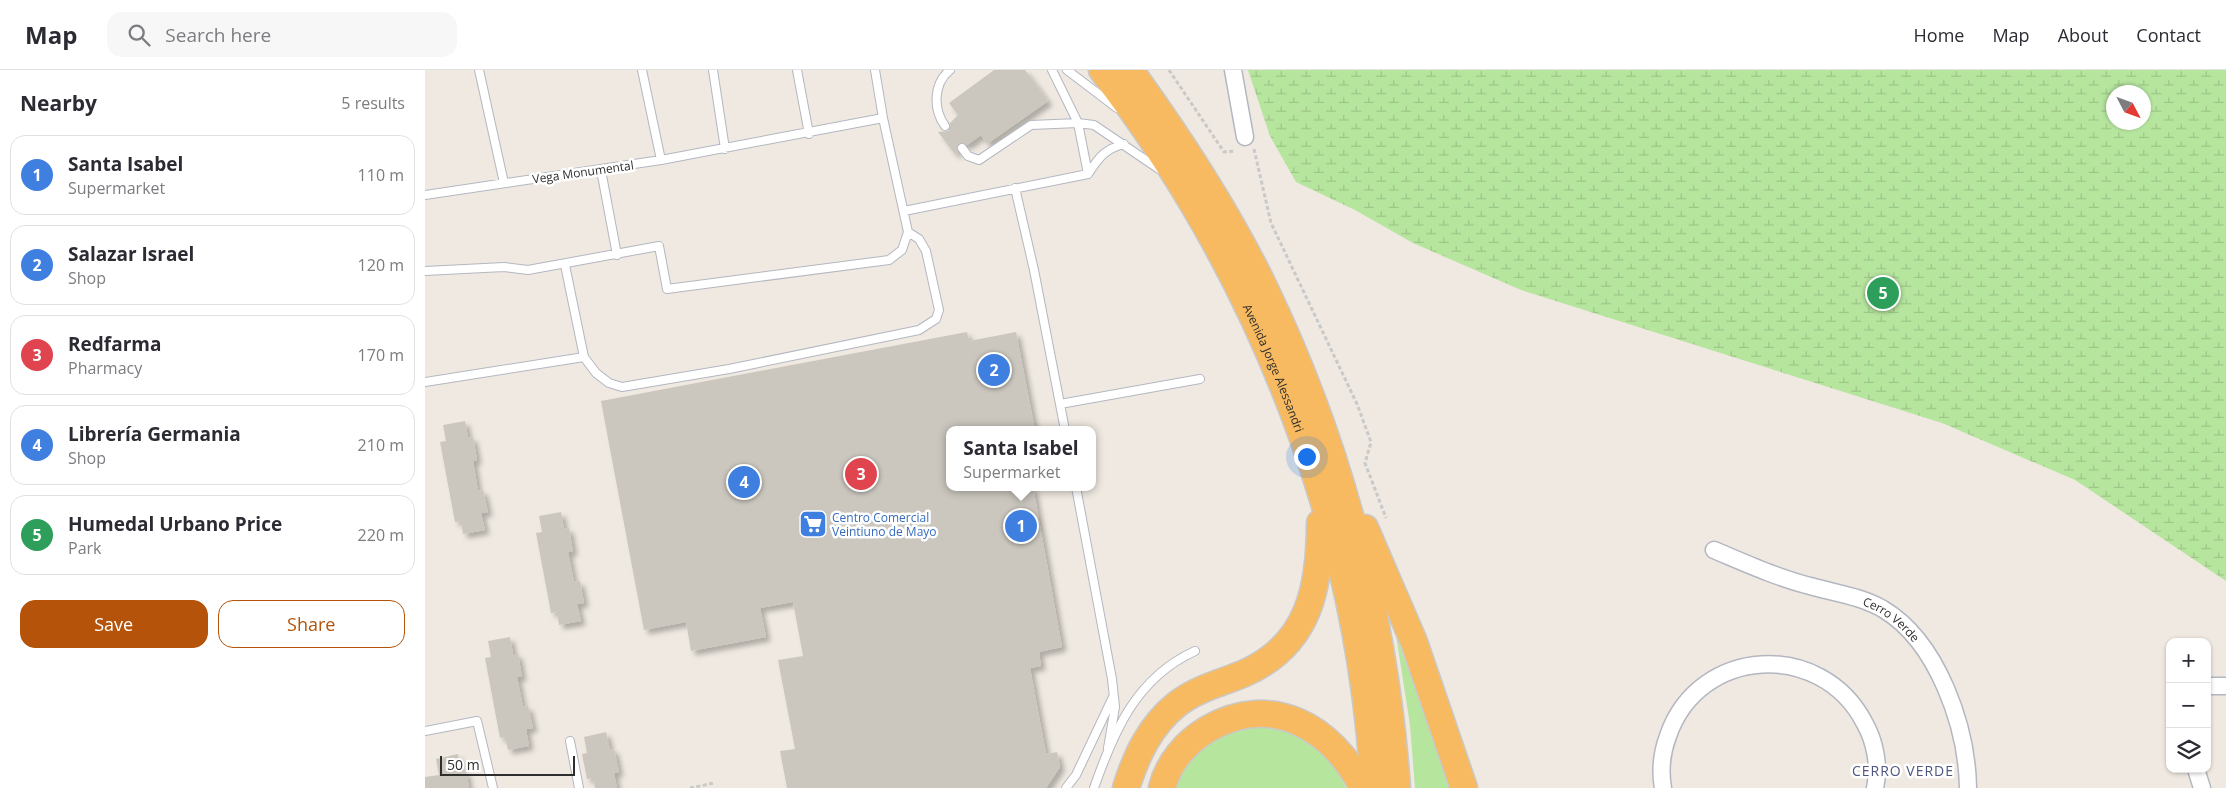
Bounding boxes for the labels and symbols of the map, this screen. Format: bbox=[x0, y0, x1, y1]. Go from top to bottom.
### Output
north arrow bbox=[2106, 85, 2151, 130]
street label: Vega Monumental bbox=[531, 156, 635, 188]
pin: 5 bbox=[1867, 274, 1899, 312]
street label: Avenida Jorge Alessandri bbox=[1239, 301, 1308, 434]
pin: 2 bbox=[978, 351, 1010, 389]
your location bbox=[1294, 444, 1320, 470]
pin: 3 bbox=[845, 455, 877, 493]
pin: 4 bbox=[728, 463, 760, 501]
pin: 1 bbox=[1005, 507, 1037, 545]
supermarket icon: Centro Comercial Veintiuno de Mayo bbox=[798, 509, 828, 539]
place label: Centro Comercial Veintiuno de Mayo bbox=[832, 509, 937, 540]
street label: Cerro Verde bbox=[1861, 592, 1924, 645]
scale bar bbox=[440, 753, 575, 776]
district label: CERRO VERDE bbox=[1852, 761, 1954, 780]

